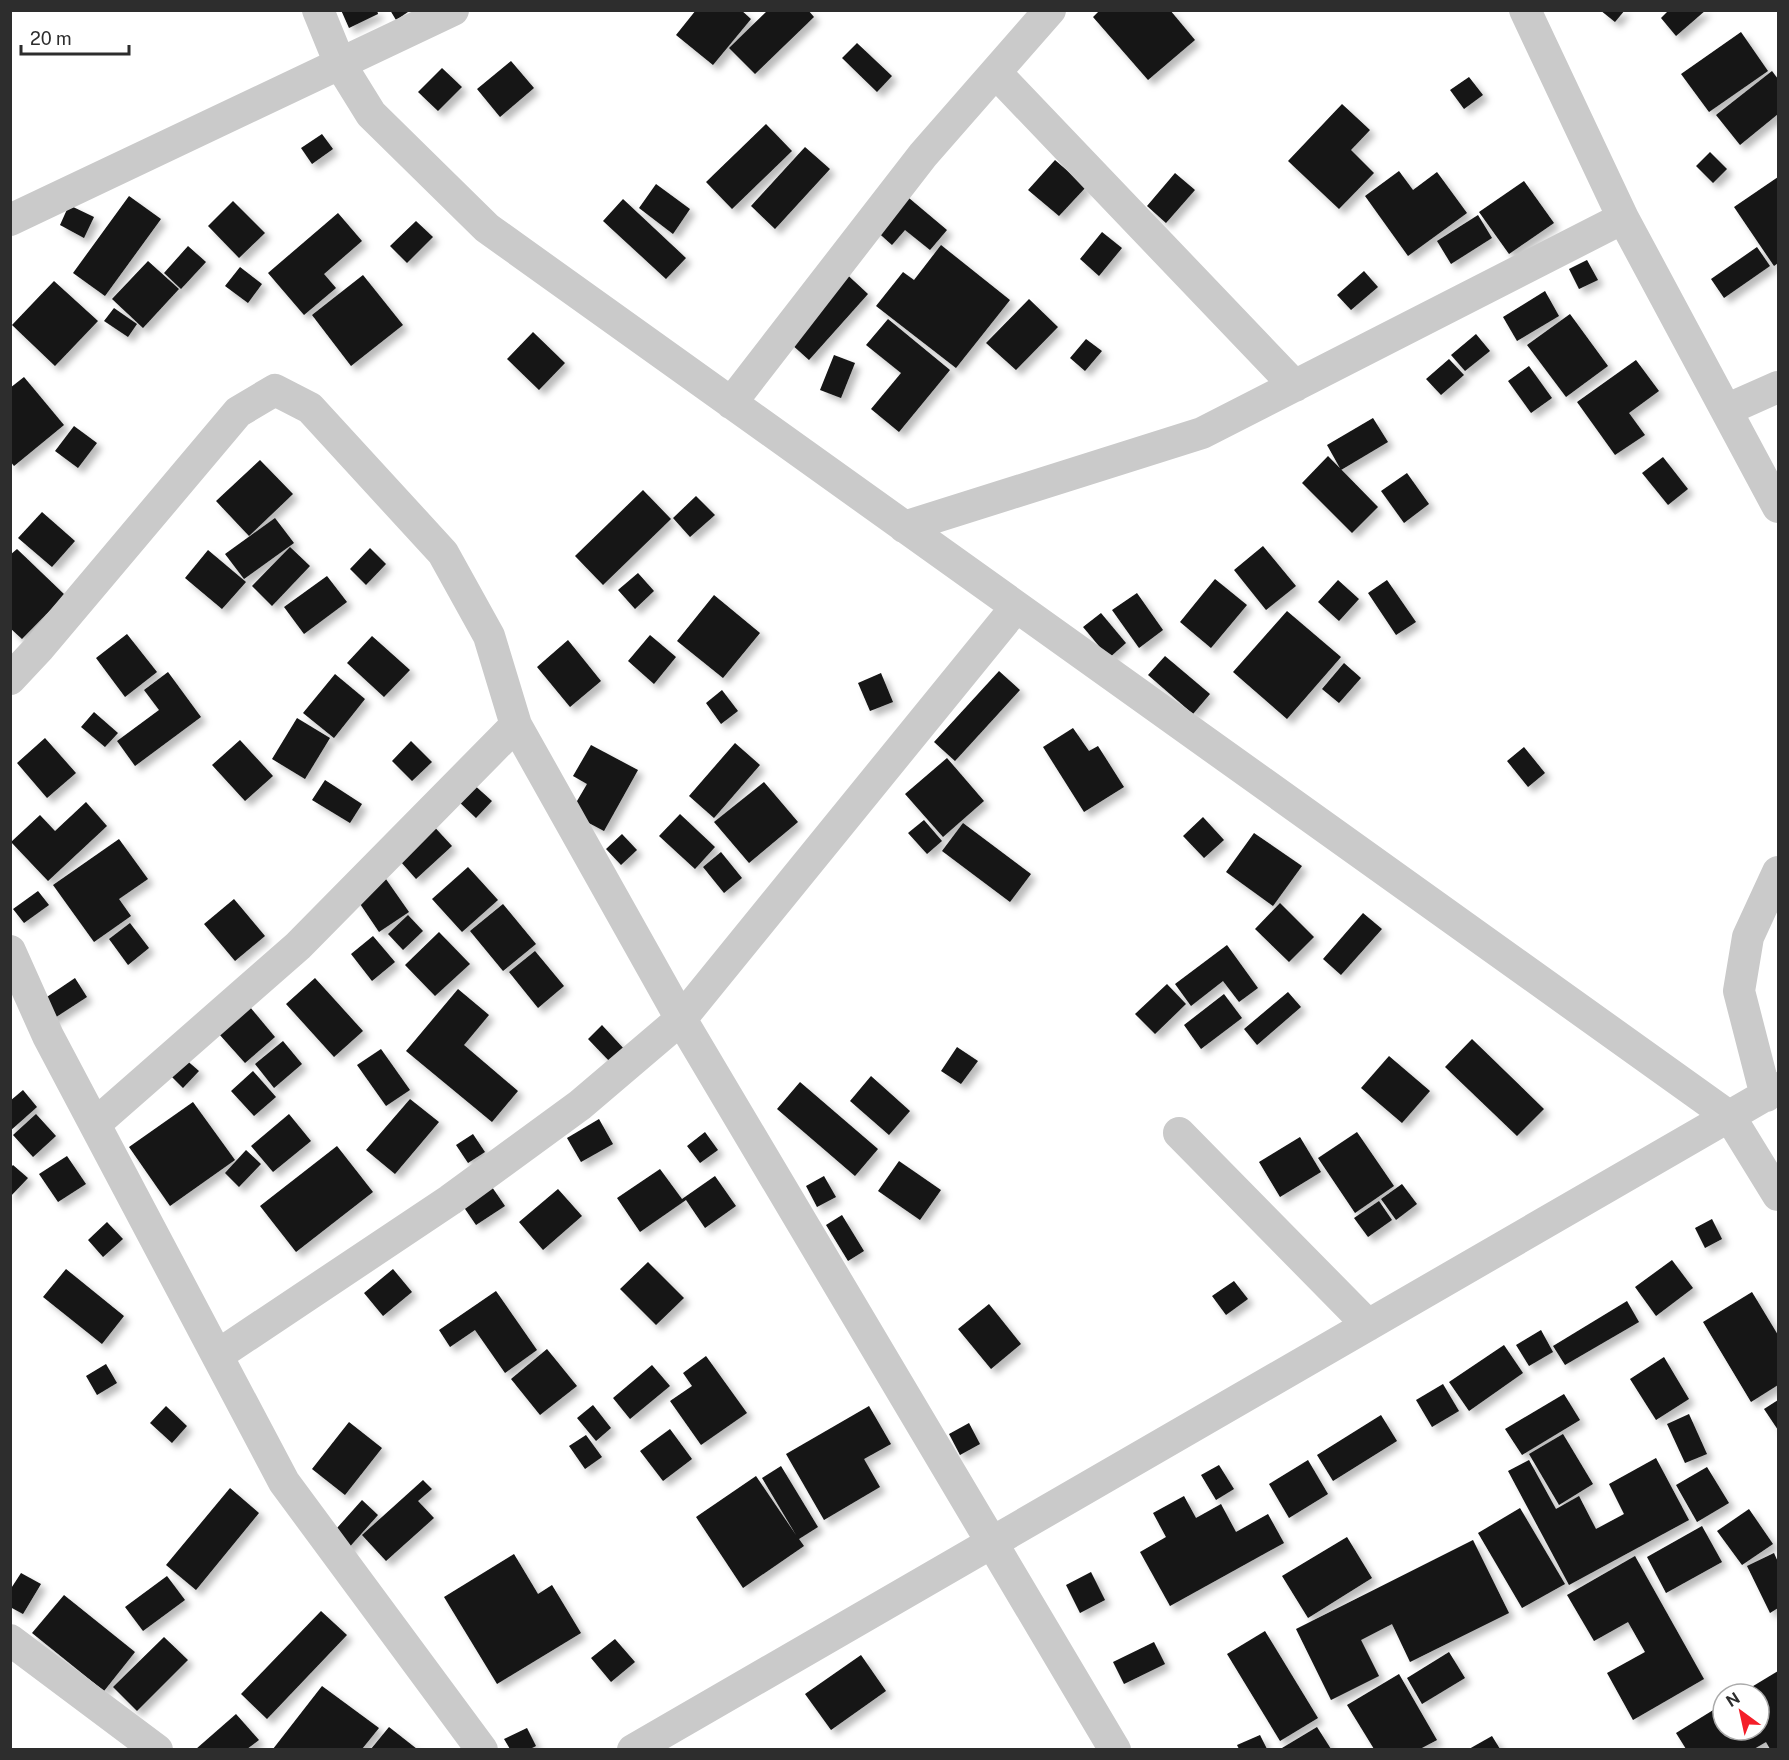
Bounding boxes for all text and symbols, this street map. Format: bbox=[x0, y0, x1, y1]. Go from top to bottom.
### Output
scale bar bbox=[21, 18, 129, 56]
text: 20 m bbox=[30, 28, 72, 49]
north arrow bbox=[1711, 1682, 1771, 1742]
text: N bbox=[1723, 1688, 1744, 1711]

